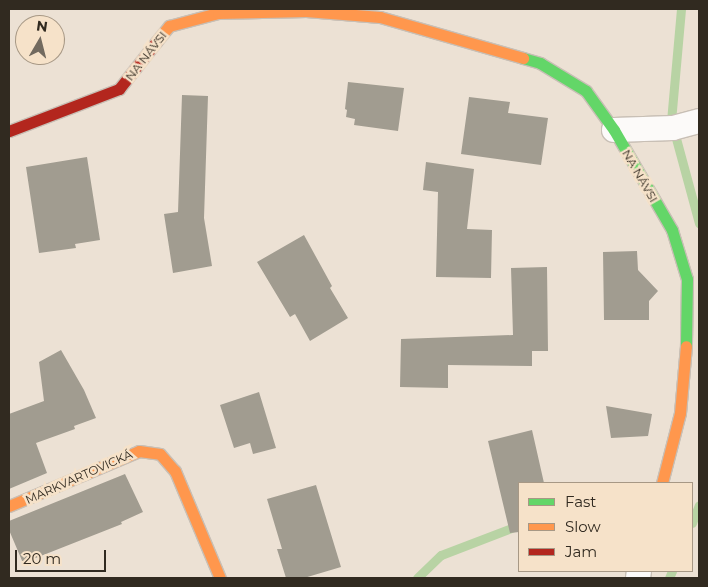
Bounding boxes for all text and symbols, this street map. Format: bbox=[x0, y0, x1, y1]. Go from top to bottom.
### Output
north arrow bbox=[15, 15, 65, 65]
text: N bbox=[35, 16, 49, 36]
street label: NA NÁVSI bbox=[122, 28, 170, 84]
street label: NA NÁVSI bbox=[619, 147, 661, 205]
street label: MARKVARTOVICKÁ bbox=[23, 447, 135, 507]
legend bbox=[518, 482, 693, 572]
text: Fast bbox=[565, 492, 596, 511]
text: Slow bbox=[565, 517, 601, 536]
scale bar bbox=[18, 540, 109, 572]
text: Jam bbox=[565, 542, 597, 561]
text: 20 m bbox=[23, 549, 61, 568]

